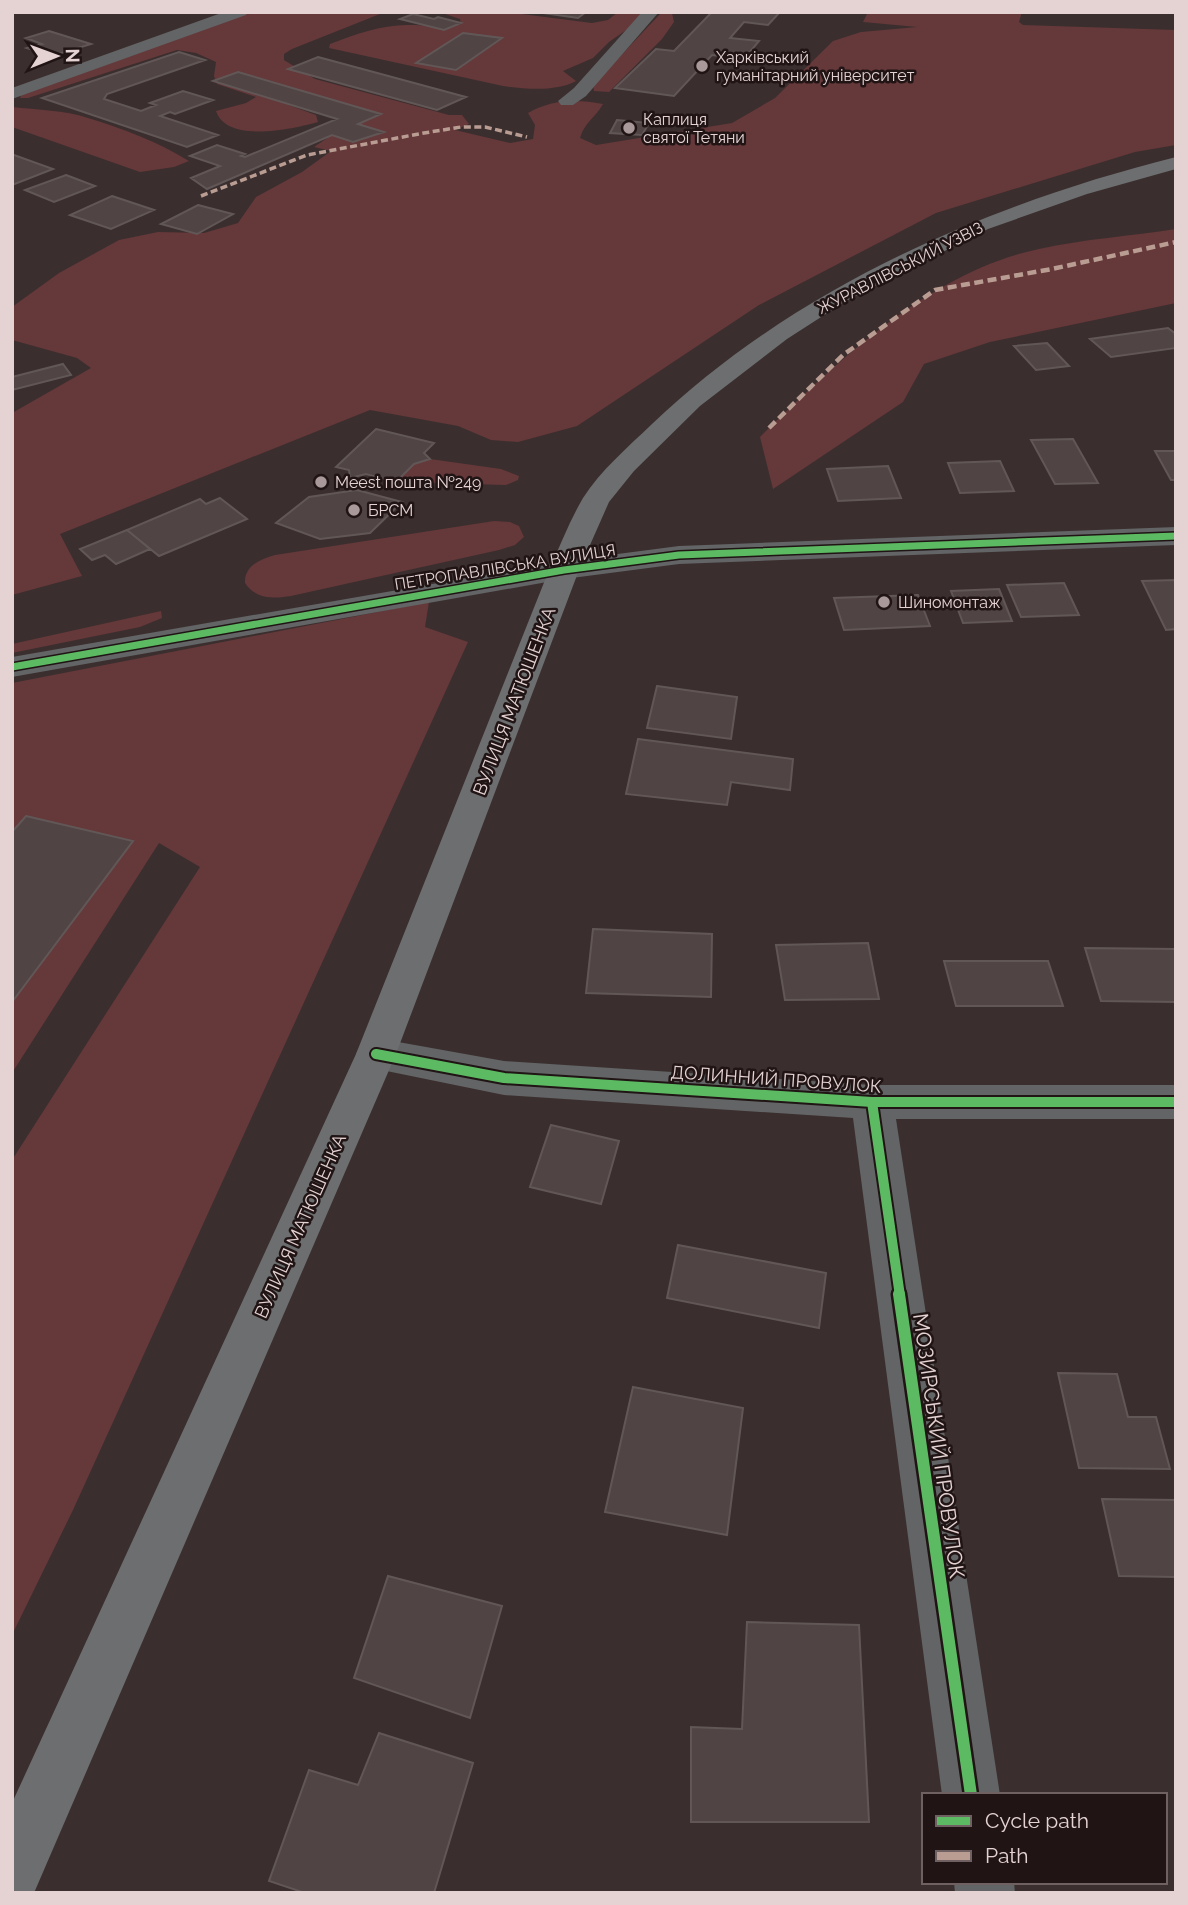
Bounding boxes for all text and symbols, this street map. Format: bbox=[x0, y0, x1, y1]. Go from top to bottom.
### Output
north arrow bbox=[21, 21, 91, 91]
text: N bbox=[62, 48, 84, 63]
place label: Харківський гуманітарний університет bbox=[716, 48, 915, 85]
marker: Харківський гуманітарний університет bbox=[694, 58, 710, 74]
place label: Каплиця святої Тетяни bbox=[643, 110, 745, 147]
marker: Каплиця святої Тетяни bbox=[621, 120, 637, 136]
street label: ЖУРАВЛІВСЬКИЙ УЗВІЗ bbox=[814, 218, 986, 318]
place label: Meest пошта №249 bbox=[335, 473, 481, 492]
marker: Meest пошта №249 bbox=[313, 474, 329, 490]
place label: БРСМ bbox=[368, 501, 413, 520]
marker: БРСМ bbox=[346, 502, 362, 518]
street label: ПЕТРОПАВЛІВСЬКА ВУЛИЦЯ bbox=[393, 540, 617, 594]
place label: Шиномонтаж bbox=[898, 593, 1001, 612]
marker: Шиномонтаж bbox=[876, 594, 892, 610]
street label: ВУЛИЦЯ МАТЮШЕНКА bbox=[468, 604, 560, 798]
street label: ДОЛИННИЙ ПРОВУЛОК bbox=[670, 1061, 882, 1097]
street label: ВУЛИЦЯ МАТЮШЕНКА bbox=[250, 1131, 350, 1321]
street label: МОЗИРСЬКИЙ ПРОВУЛОК bbox=[908, 1312, 970, 1580]
legend bbox=[922, 1793, 1167, 1884]
text: Cycle path bbox=[985, 1808, 1089, 1833]
text: Path bbox=[985, 1843, 1029, 1868]

